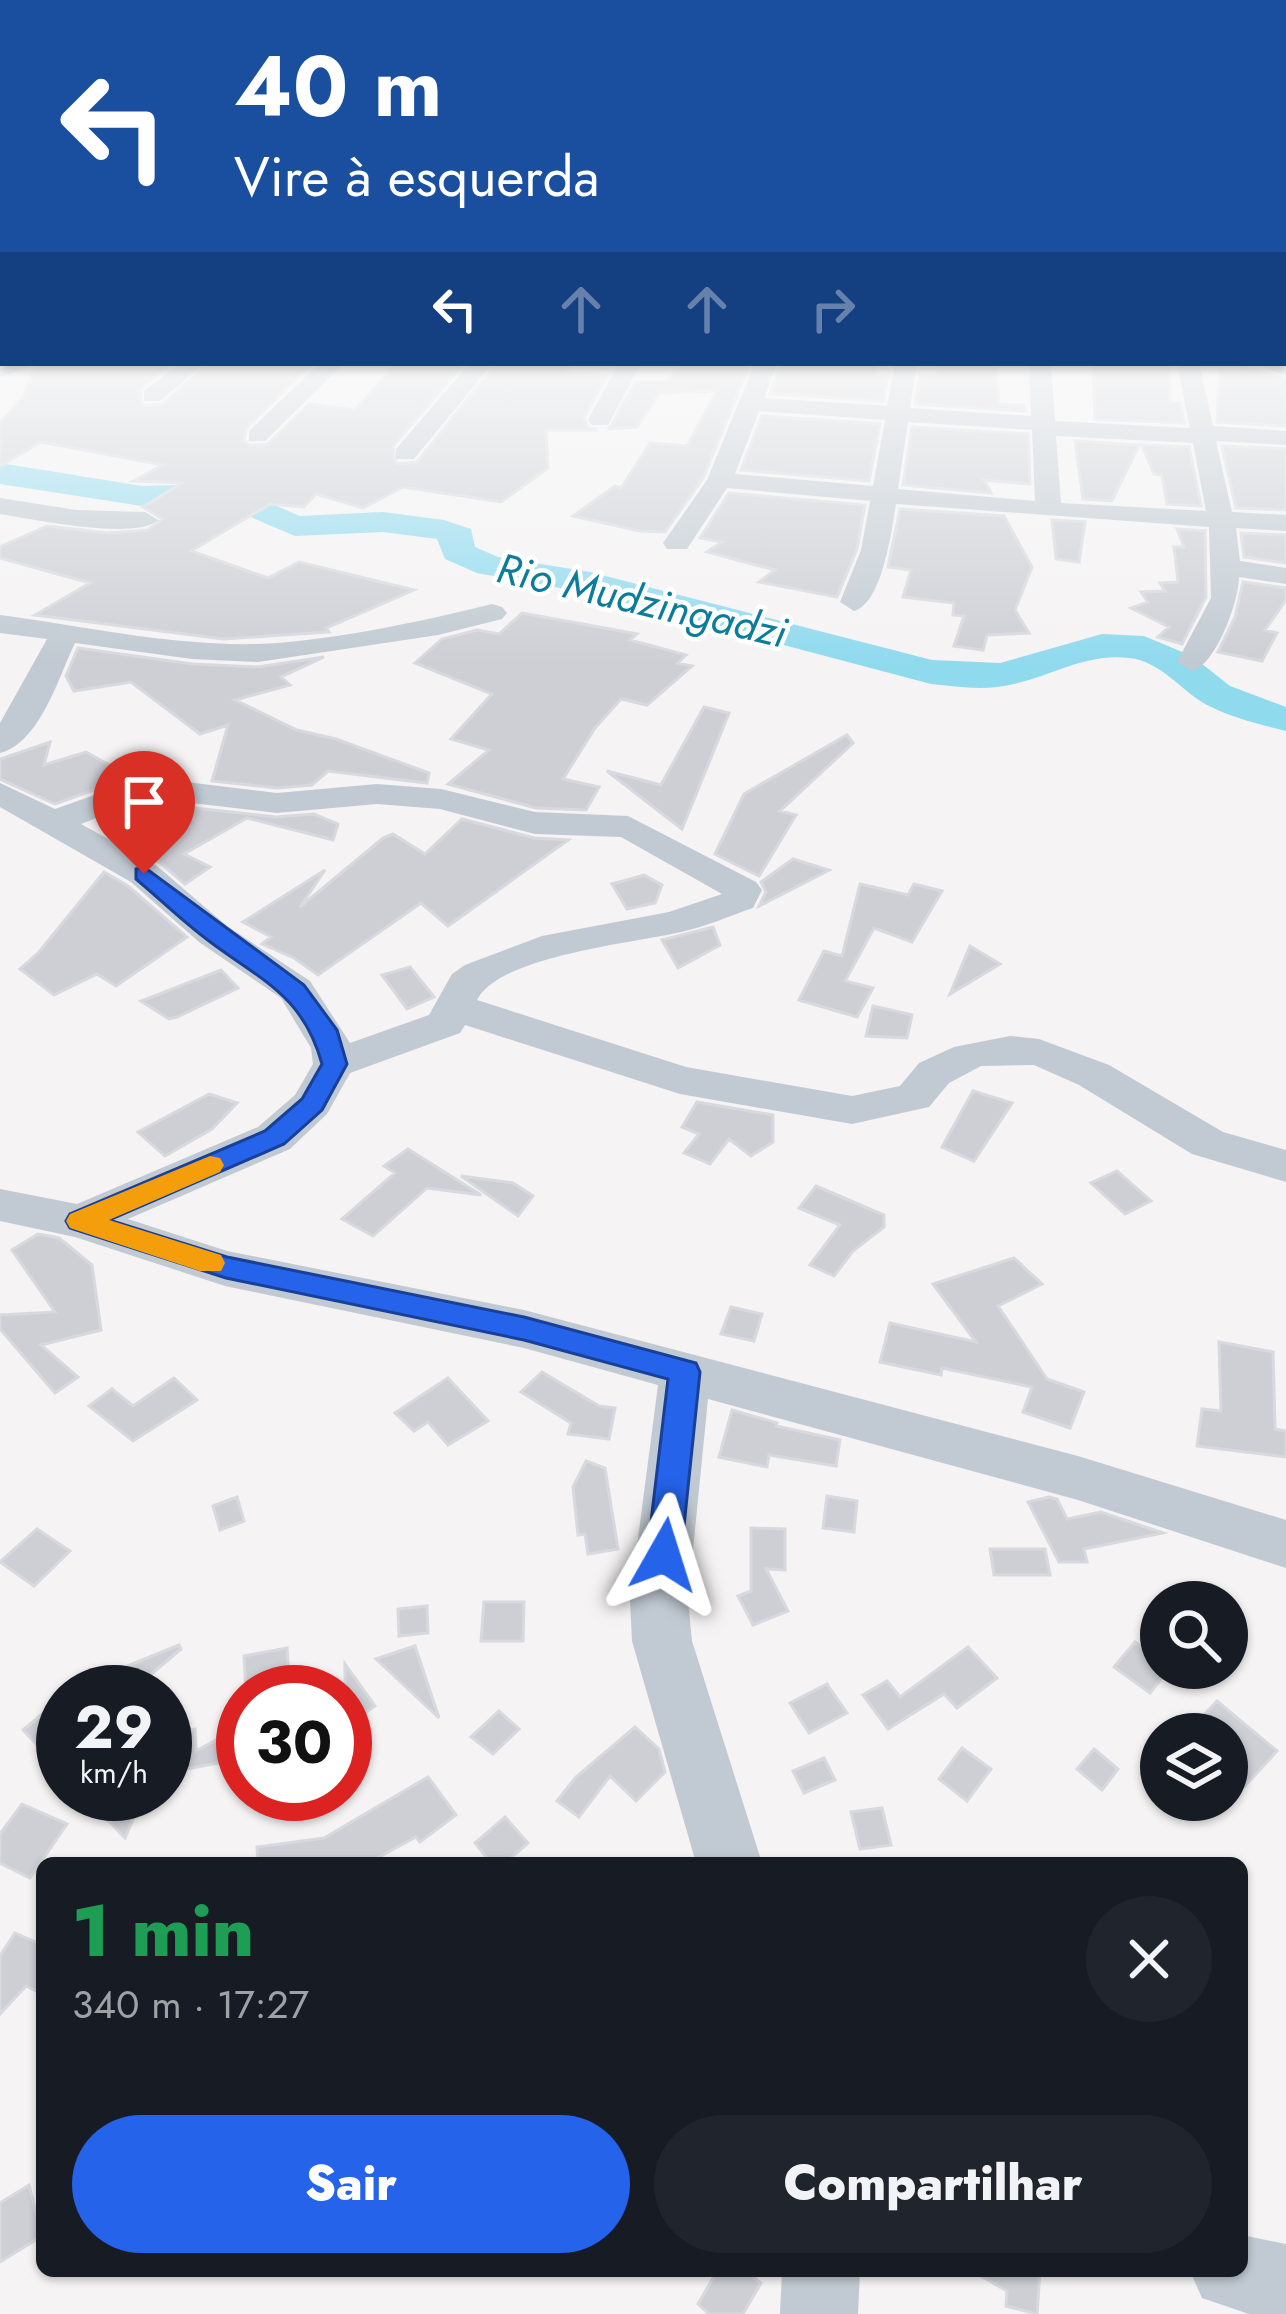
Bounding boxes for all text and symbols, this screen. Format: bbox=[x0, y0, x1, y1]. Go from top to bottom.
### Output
text: 40 m bbox=[234, 26, 442, 148]
icon: left bbox=[36, 48, 192, 204]
text: Vire à esquerda bbox=[234, 138, 600, 216]
icon: left bbox=[422, 276, 488, 342]
icon: ahead bbox=[548, 276, 614, 342]
icon: ahead bbox=[674, 276, 740, 342]
icon: right bbox=[800, 276, 866, 342]
water label: Rio Mudzingadzi bbox=[491, 538, 794, 664]
pin bbox=[93, 751, 195, 874]
icon: arrive bbox=[111, 769, 177, 835]
position arrow bbox=[601, 1492, 727, 1618]
map controls bbox=[1140, 1581, 1248, 1821]
button: search bbox=[1140, 1581, 1248, 1689]
speed limit sign: 30 bbox=[216, 1665, 372, 1821]
text: 29 bbox=[74, 1684, 154, 1771]
button: layers bbox=[1140, 1713, 1248, 1821]
text: km/h bbox=[80, 1751, 148, 1794]
text: 1 min bbox=[72, 1879, 254, 1983]
button: close bbox=[1086, 1896, 1212, 2022]
text: 340 m · 17:27 bbox=[72, 1976, 309, 2033]
button: Sair bbox=[72, 2115, 630, 2253]
button: Compartilhar bbox=[654, 2115, 1212, 2253]

